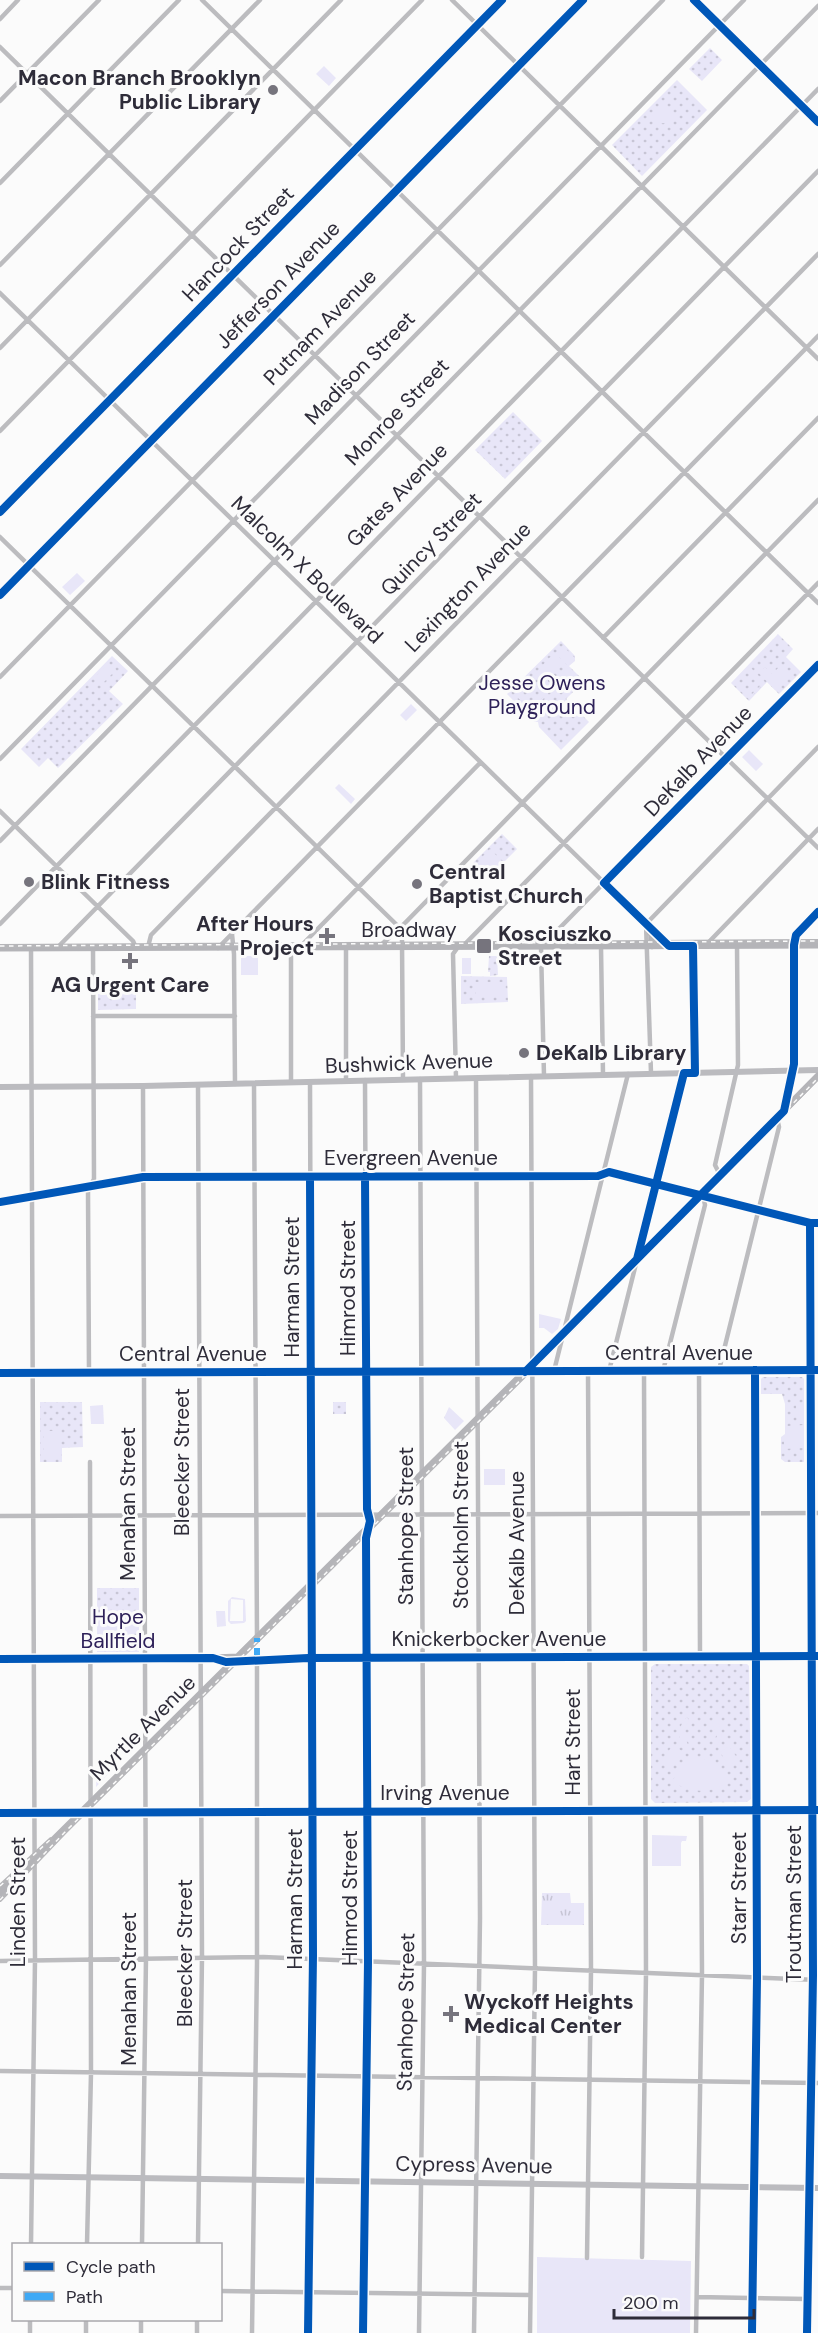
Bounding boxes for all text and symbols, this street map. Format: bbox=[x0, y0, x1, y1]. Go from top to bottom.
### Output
place label: Macon Branch Brooklyn Public Library bbox=[18, 64, 261, 116]
marker: Macon Branch Brooklyn Public Library bbox=[266, 83, 280, 97]
street label: Hancock Street bbox=[176, 180, 300, 308]
street label: Jefferson Avenue bbox=[210, 215, 346, 355]
street label: Putnam Avenue bbox=[257, 263, 383, 391]
street label: Madison Street bbox=[299, 305, 421, 431]
street label: Monroe Street bbox=[339, 352, 455, 472]
street label: Gates Avenue bbox=[340, 437, 454, 553]
street label: Quincy Street bbox=[374, 486, 488, 602]
street label: Malcolm X Boulevard bbox=[225, 490, 389, 650]
street label: Lexington Avenue bbox=[399, 516, 537, 658]
park label: Jesse Owens Playground bbox=[478, 669, 606, 721]
street label: DeKalb Avenue bbox=[638, 699, 758, 823]
place label: Central Baptist Church bbox=[429, 858, 583, 910]
place label: Blink Fitness bbox=[41, 868, 170, 896]
marker: Blink Fitness bbox=[22, 875, 36, 889]
marker: Central Baptist Church bbox=[410, 877, 424, 891]
place label: After Hours Project bbox=[196, 910, 314, 962]
street label: Broadway bbox=[361, 916, 457, 944]
place label: Kosciuszko Street bbox=[498, 920, 612, 972]
marker: After Hours Project bbox=[318, 927, 336, 945]
marker: Kosciuszko Street bbox=[475, 937, 493, 955]
marker: AG Urgent Care bbox=[121, 952, 139, 970]
place label: AG Urgent Care bbox=[51, 971, 209, 999]
place label: DeKalb Library bbox=[536, 1039, 687, 1067]
street label: Bushwick Avenue bbox=[325, 1046, 493, 1080]
marker: DeKalb Library bbox=[517, 1046, 531, 1060]
street label: Evergreen Avenue bbox=[324, 1144, 498, 1172]
street label: Harman Street bbox=[278, 1217, 306, 1357]
street label: Himrod Street bbox=[334, 1220, 362, 1356]
street label: Central Avenue bbox=[605, 1339, 753, 1367]
street label: Central Avenue bbox=[119, 1340, 267, 1368]
street label: Bleecker Street bbox=[168, 1388, 196, 1536]
street label: Menahan Street bbox=[114, 1427, 142, 1581]
street label: Stockholm Street bbox=[447, 1441, 475, 1609]
street label: Stanhope Street bbox=[392, 1447, 420, 1605]
street label: DeKalb Avenue bbox=[503, 1471, 531, 1615]
park label: Hope Ballfield bbox=[80, 1603, 156, 1655]
street label: Knickerbocker Avenue bbox=[392, 1625, 607, 1653]
street label: Myrtle Avenue bbox=[84, 1669, 202, 1787]
street label: Hart Street bbox=[559, 1689, 587, 1795]
street label: Irving Avenue bbox=[380, 1779, 510, 1807]
street label: Troutman Street bbox=[780, 1825, 808, 1983]
street label: Harman Street bbox=[281, 1829, 309, 1969]
street label: Himrod Street bbox=[336, 1830, 364, 1966]
street label: Starr Street bbox=[725, 1832, 753, 1944]
street label: Linden Street bbox=[4, 1837, 32, 1967]
street label: Bleecker Street bbox=[171, 1879, 199, 2027]
street label: Menahan Street bbox=[115, 1912, 143, 2066]
street label: Stanhope Street bbox=[391, 1932, 421, 2092]
place label: Wyckoff Heights Medical Center bbox=[464, 1988, 634, 2040]
marker: Wyckoff Heights Medical Center bbox=[442, 2005, 460, 2023]
street label: Cypress Avenue bbox=[395, 2150, 553, 2180]
legend bbox=[12, 2243, 222, 2321]
text: Cycle path bbox=[66, 2255, 156, 2279]
scale bar bbox=[614, 2282, 754, 2320]
text: Path bbox=[66, 2285, 103, 2309]
text: 200 m bbox=[623, 2291, 679, 2315]

